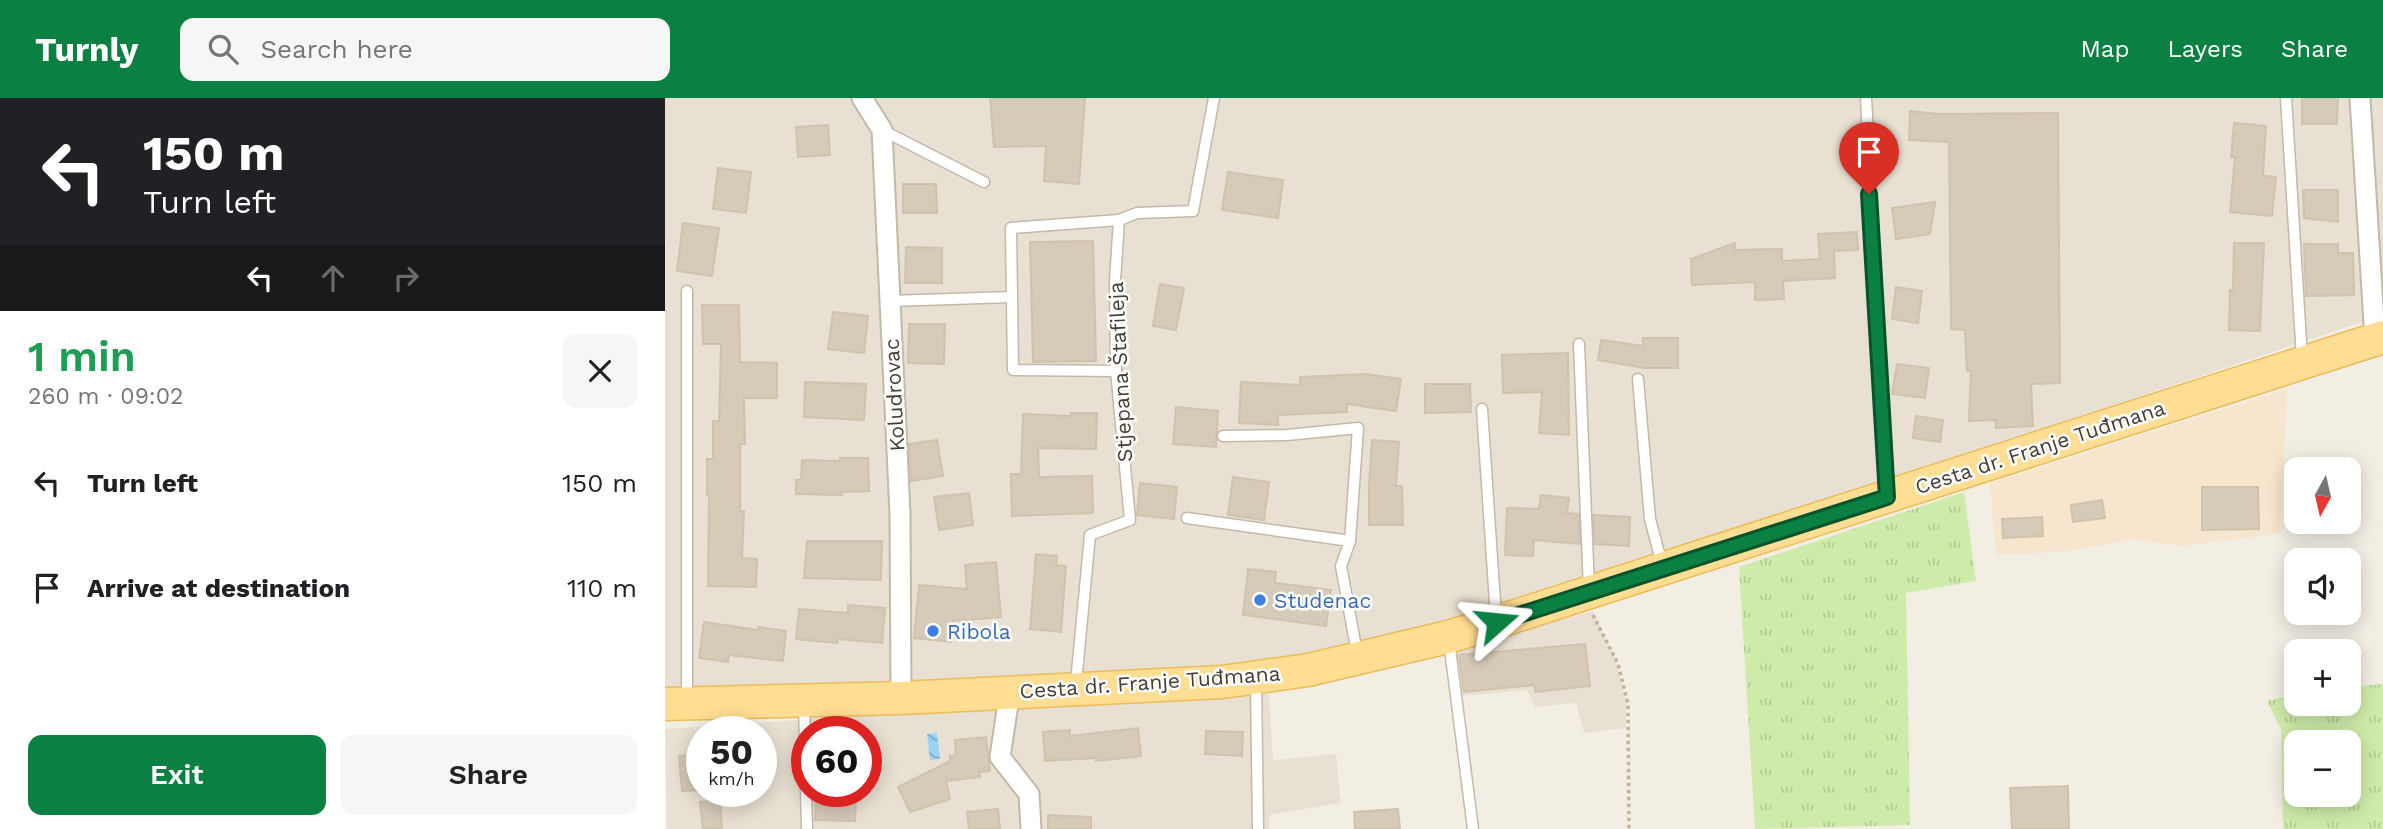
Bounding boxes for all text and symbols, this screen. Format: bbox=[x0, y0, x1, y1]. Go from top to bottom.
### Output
search box bbox=[180, 18, 670, 81]
text: Turnly bbox=[35, 30, 138, 69]
icon: search bbox=[204, 30, 242, 68]
text: Search here bbox=[260, 34, 413, 64]
text: Map bbox=[2081, 35, 2129, 63]
text: Layers bbox=[2167, 35, 2243, 63]
text: Share bbox=[2281, 35, 2348, 63]
pin bbox=[1839, 122, 1899, 194]
text: 150 m bbox=[143, 124, 284, 182]
icon: left bbox=[28, 126, 119, 217]
icon: arrive bbox=[1850, 133, 1888, 171]
text: Turn left bbox=[143, 183, 276, 221]
icon: left bbox=[241, 259, 279, 297]
icon: ahead bbox=[314, 259, 352, 297]
icon: right bbox=[387, 259, 425, 297]
street label: Stjepana Štafileja bbox=[1103, 281, 1137, 463]
text: 1 min bbox=[28, 332, 136, 381]
button: close bbox=[563, 334, 637, 408]
street label: Koludrovac bbox=[879, 338, 909, 452]
text: 260 m · 09:02 bbox=[28, 383, 183, 410]
street label: Cesta dr. Franje Tuđmana bbox=[1912, 395, 2168, 499]
north arrow bbox=[2284, 457, 2361, 534]
map controls bbox=[2284, 457, 2361, 807]
icon: left bbox=[28, 464, 66, 502]
text: Turn left bbox=[87, 468, 198, 498]
text: 150 m bbox=[562, 468, 637, 498]
button: sound bbox=[2284, 548, 2361, 625]
icon: arrive bbox=[28, 569, 66, 607]
text: Arrive at destination bbox=[87, 573, 350, 603]
text: 110 m bbox=[567, 573, 637, 603]
position arrow bbox=[1460, 585, 1534, 659]
place label: Studenac bbox=[1274, 588, 1371, 613]
marker: Studenac bbox=[1252, 592, 1268, 608]
place label: Ribola bbox=[947, 619, 1011, 644]
marker: Ribola bbox=[925, 623, 941, 639]
button: + bbox=[2284, 639, 2361, 716]
street label: Cesta dr. Franje Tuđmana bbox=[1019, 660, 1281, 704]
speed limit sign: 60 bbox=[791, 716, 882, 807]
button: − bbox=[2284, 730, 2361, 807]
text: 50 bbox=[710, 731, 753, 773]
button: Exit bbox=[28, 735, 326, 815]
button: Share bbox=[340, 735, 637, 815]
text: km/h bbox=[708, 768, 755, 789]

